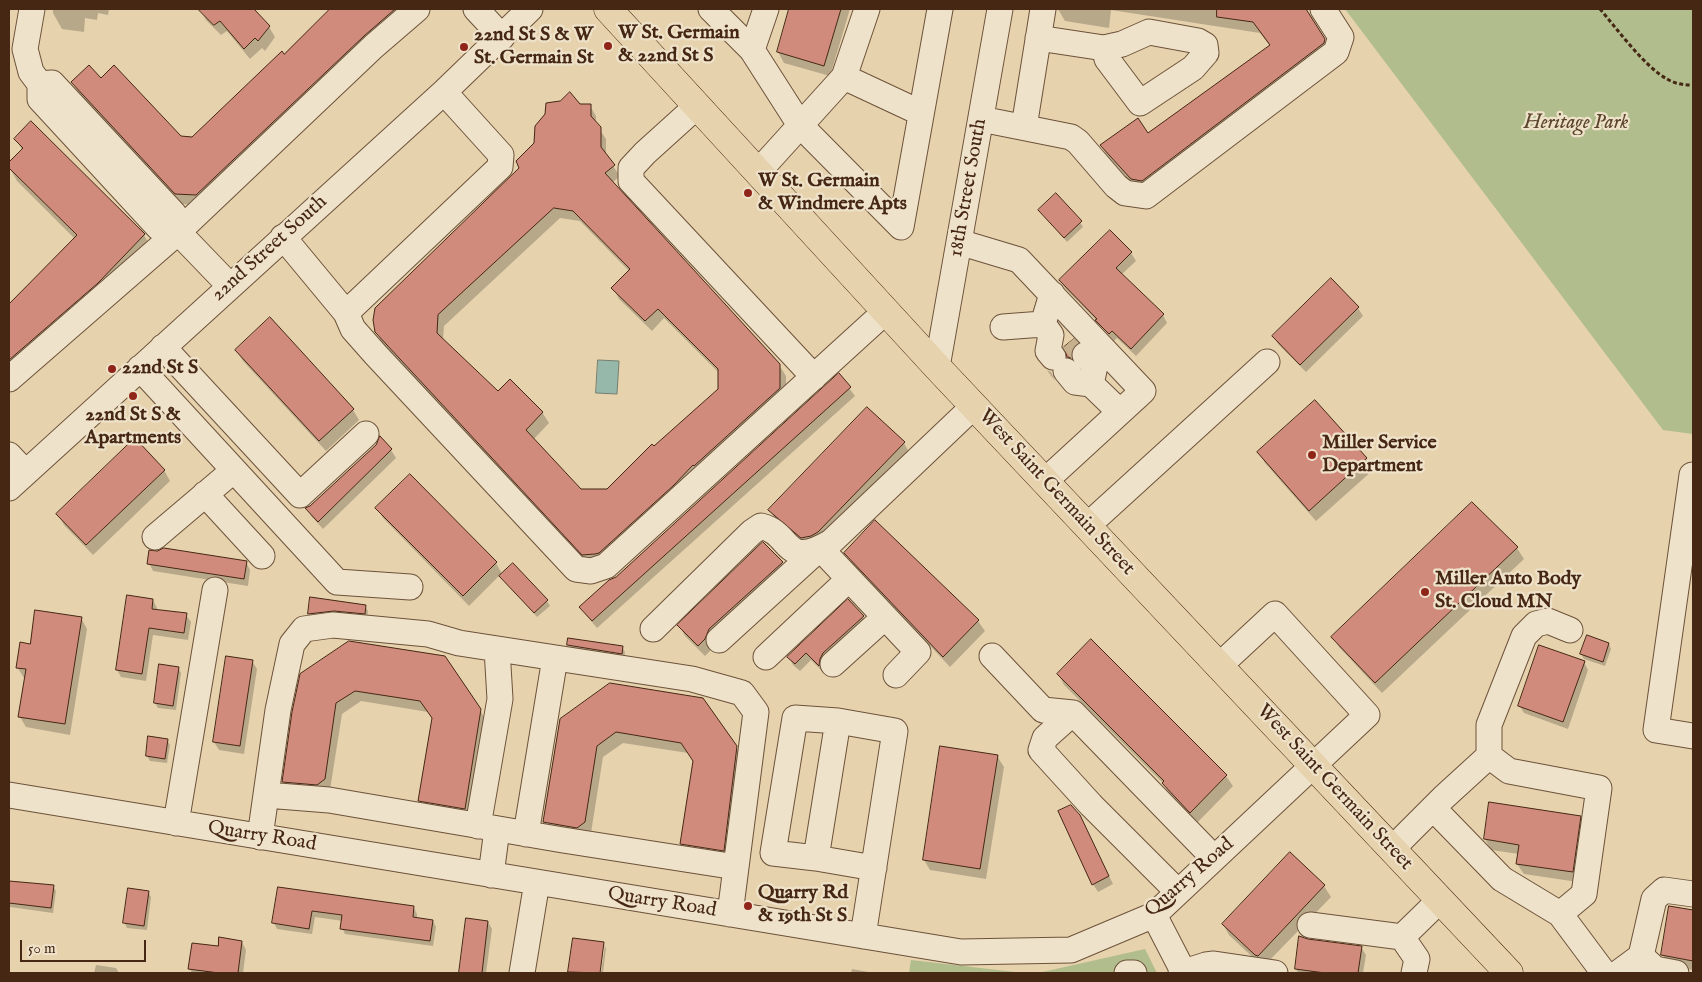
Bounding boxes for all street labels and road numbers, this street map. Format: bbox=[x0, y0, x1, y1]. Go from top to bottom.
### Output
street label: 18th Street South bbox=[945, 117, 993, 259]
street label: 22nd Street South bbox=[207, 191, 333, 307]
street label: West Saint Germain Street bbox=[973, 405, 1139, 581]
street label: West Saint Germain Street bbox=[1251, 700, 1417, 876]
street label: Quarry Road bbox=[206, 817, 318, 857]
street label: Quarry Road bbox=[1141, 833, 1239, 923]
street label: Quarry Road bbox=[606, 883, 718, 923]

